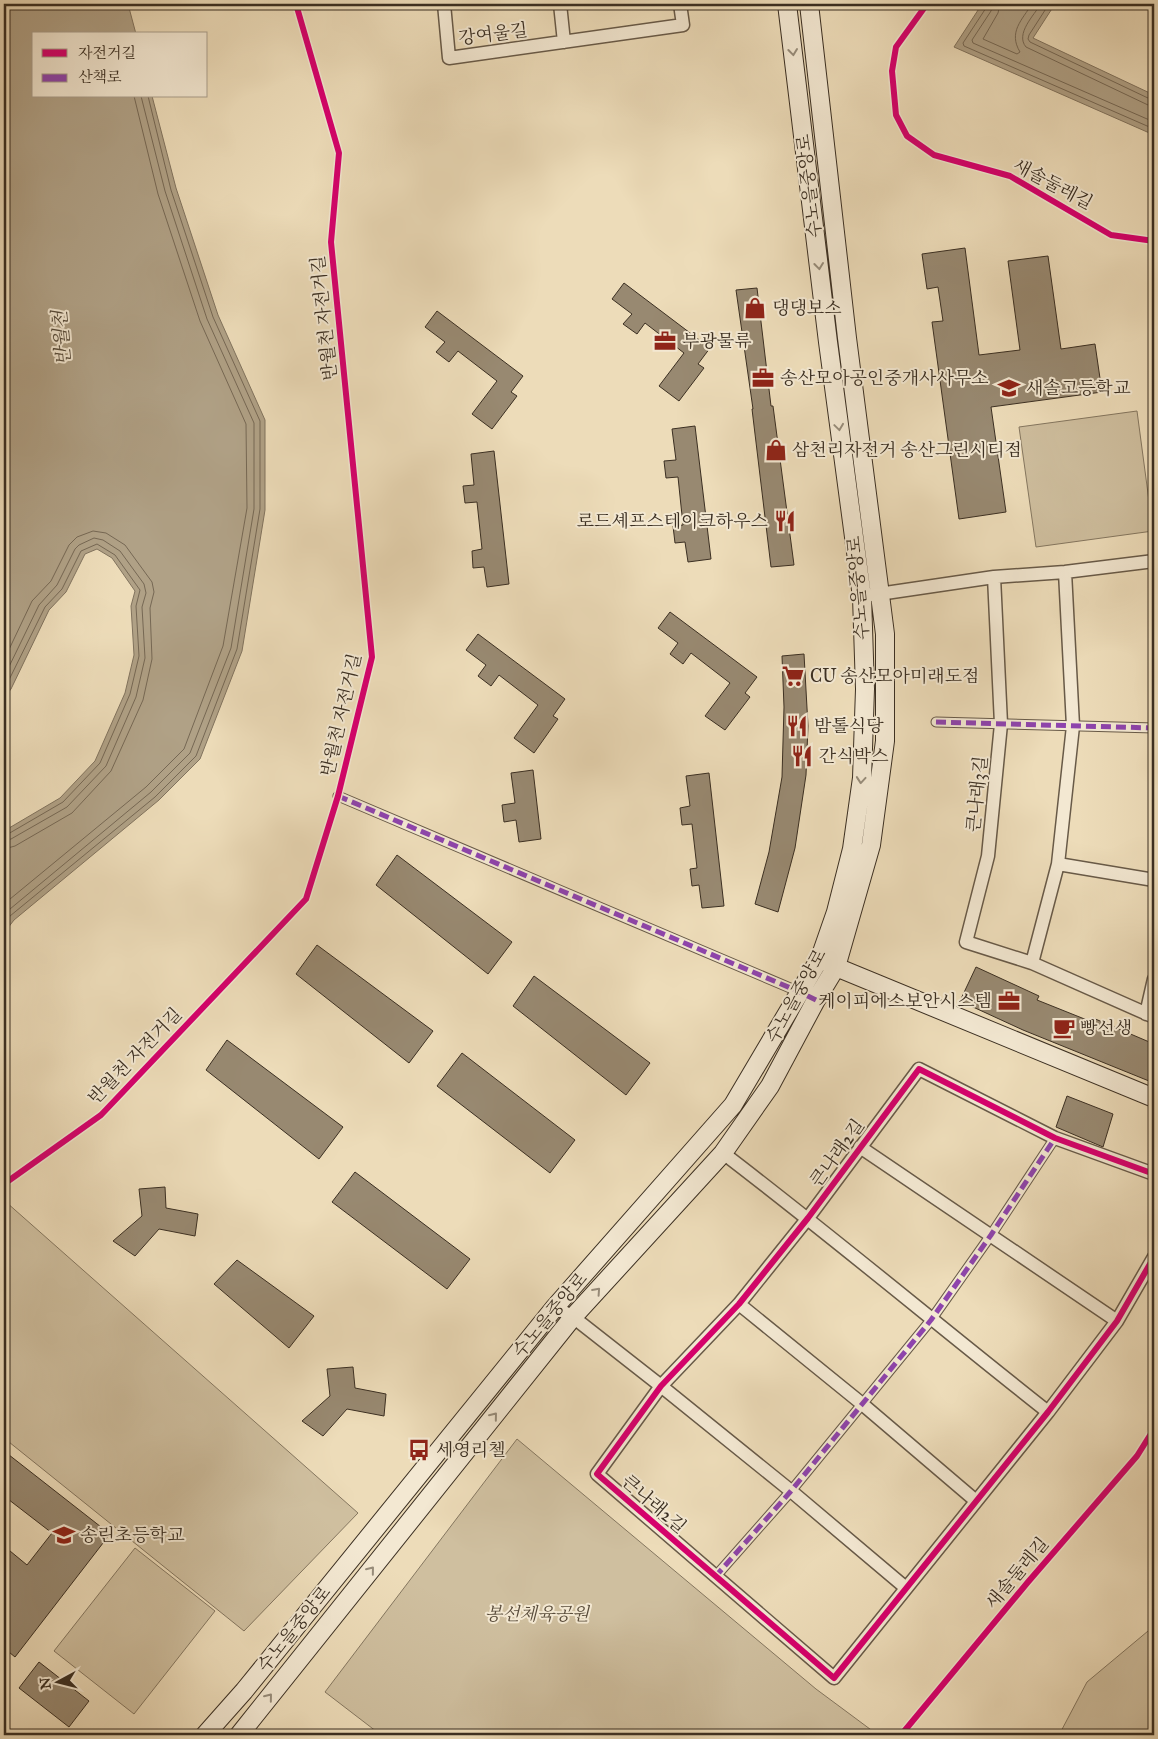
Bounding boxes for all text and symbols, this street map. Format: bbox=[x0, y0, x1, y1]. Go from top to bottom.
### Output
street label: 강여울길 bbox=[457, 19, 529, 49]
legend bbox=[32, 32, 208, 98]
text: 자전거길 bbox=[78, 44, 136, 62]
one-way arrow bbox=[787, 48, 798, 56]
text: 산책로 bbox=[78, 68, 122, 86]
street label: 수노을중앙로 bbox=[792, 133, 826, 239]
street label: 새솔둘레길 bbox=[1009, 154, 1097, 214]
street label: 반월천 자전거길 bbox=[306, 254, 342, 382]
one-way arrow bbox=[813, 262, 824, 270]
shop icon: 댕댕보스 bbox=[742, 295, 768, 321]
place label: 댕댕보스 bbox=[772, 297, 842, 319]
water label: 반월천 bbox=[47, 308, 75, 366]
office icon: 부광물류 bbox=[652, 328, 678, 354]
place label: 부광물류 bbox=[682, 330, 752, 352]
office icon: 송산모아공인중개사사무소 bbox=[750, 365, 776, 391]
place label: 송산모아공인중개사사무소 bbox=[780, 367, 989, 389]
school or university icon: 새솔고등학교 bbox=[996, 375, 1022, 401]
place label: 새솔고등학교 bbox=[1026, 377, 1131, 399]
one-way arrow bbox=[833, 423, 844, 431]
shop icon: 삼천리자전거 송산그린시티점 bbox=[763, 437, 789, 463]
place label: 삼천리자전거 송산그린시티점 bbox=[792, 439, 1022, 461]
restaurant icon: 로드셰프스테이크하우스 bbox=[772, 508, 798, 534]
place label: 로드셰프스테이크하우스 bbox=[577, 510, 769, 532]
street label: 수노을중앙로 bbox=[842, 535, 874, 641]
street label: 반월천 자전거길 bbox=[316, 651, 366, 779]
supermarket icon: CU 송산모아미래도점 bbox=[780, 663, 806, 689]
place label: CU 송산모아미래도점 bbox=[810, 665, 979, 687]
restaurant icon: 밤톨식당 bbox=[784, 713, 810, 739]
place label: 밤톨식당 bbox=[814, 715, 884, 737]
restaurant icon: 간식박스 bbox=[789, 743, 815, 769]
place label: 간식박스 bbox=[819, 745, 889, 767]
street label: 큰나래3길 bbox=[962, 755, 992, 833]
one-way arrow bbox=[856, 776, 867, 784]
street label: 수노을중앙로 bbox=[761, 945, 831, 1047]
office icon: 케이피에스보안시스템 bbox=[996, 988, 1022, 1014]
place label: 케이피에스보안시스템 bbox=[818, 990, 992, 1012]
street label: 반월천 자전거길 bbox=[83, 1003, 187, 1109]
cafe icon: 빵선생 bbox=[1051, 1015, 1077, 1041]
place label: 빵선생 bbox=[1080, 1017, 1132, 1039]
street label: 큰나래2길 bbox=[805, 1115, 869, 1191]
street label: 수노을중앙로 bbox=[508, 1268, 592, 1362]
one-way arrow bbox=[592, 1287, 601, 1296]
one-way arrow bbox=[489, 1413, 497, 1422]
bus stop icon: 세영리첼 bbox=[406, 1437, 432, 1463]
place label: 세영리첼 bbox=[436, 1439, 506, 1461]
street label: 큰나래2길 bbox=[617, 1470, 691, 1538]
school or university icon: 송린초등학교 bbox=[51, 1522, 77, 1548]
place label: 송린초등학교 bbox=[80, 1524, 185, 1546]
street label: 새솔둘레길 bbox=[981, 1533, 1053, 1613]
one-way arrow bbox=[365, 1567, 374, 1576]
street label: 수노을중앙로 bbox=[253, 1582, 335, 1676]
park label: 봉선체육공원 bbox=[485, 1603, 591, 1625]
north arrow bbox=[32, 1656, 82, 1706]
text: N bbox=[36, 1676, 55, 1690]
one-way arrow bbox=[264, 1694, 272, 1703]

